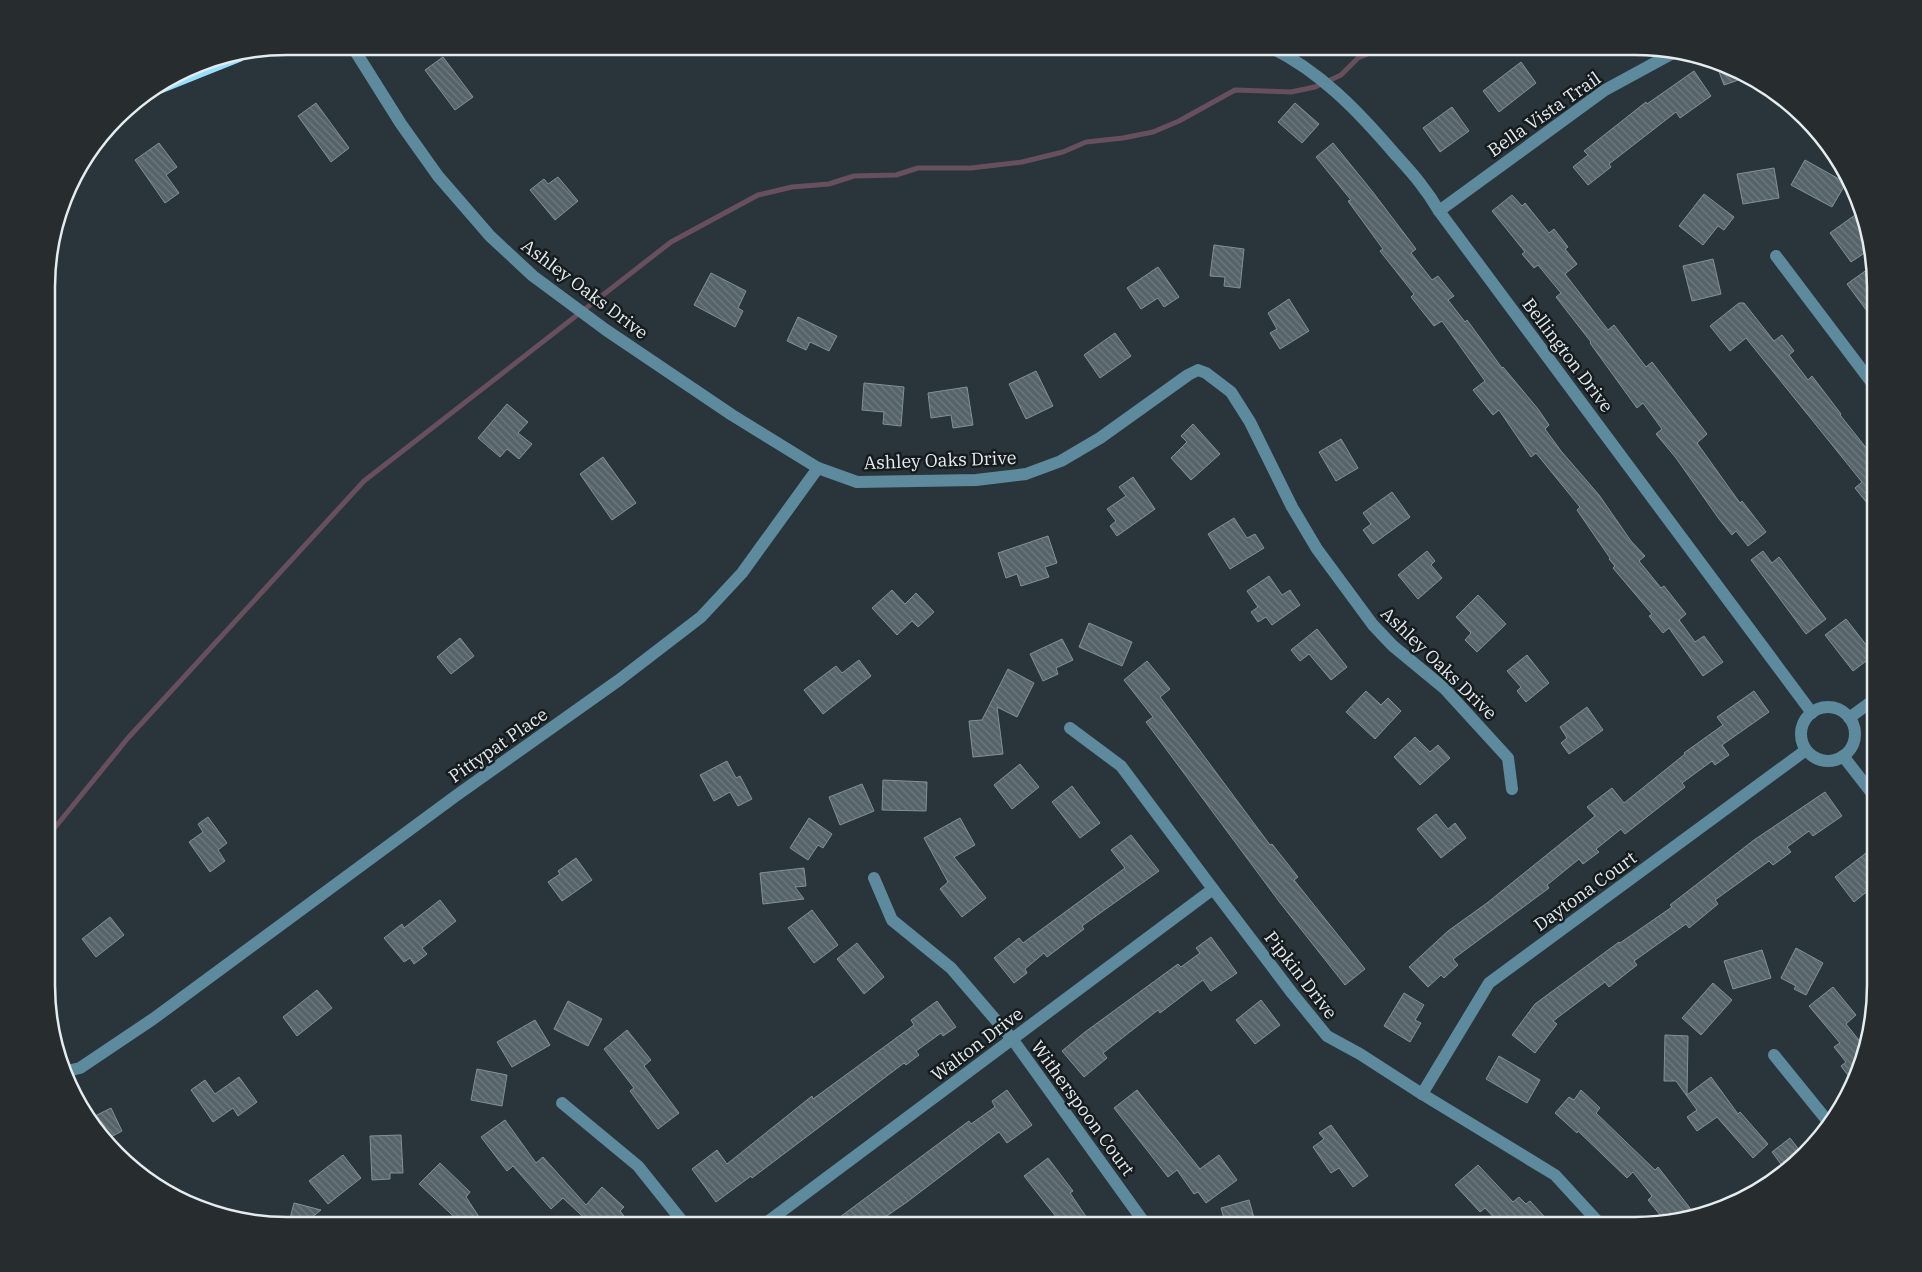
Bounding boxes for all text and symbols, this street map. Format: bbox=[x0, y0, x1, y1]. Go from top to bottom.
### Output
street label: Bella Vista Trail bbox=[1483, 66, 1605, 162]
street label: Ashley Oaks Drive bbox=[517, 234, 653, 344]
street label: Bellington Drive bbox=[1518, 293, 1618, 417]
street label: Ashley Oaks Drive bbox=[863, 446, 1017, 474]
street label: Ashley Oaks Drive bbox=[1376, 602, 1502, 724]
street label: Pittypat Place bbox=[444, 702, 552, 788]
street label: Daytona Court bbox=[1529, 846, 1641, 936]
street label: Pipkin Drive bbox=[1260, 926, 1342, 1024]
street label: Walton Drive bbox=[926, 1002, 1028, 1086]
street label: Witherspoon Court bbox=[1026, 1036, 1140, 1180]

